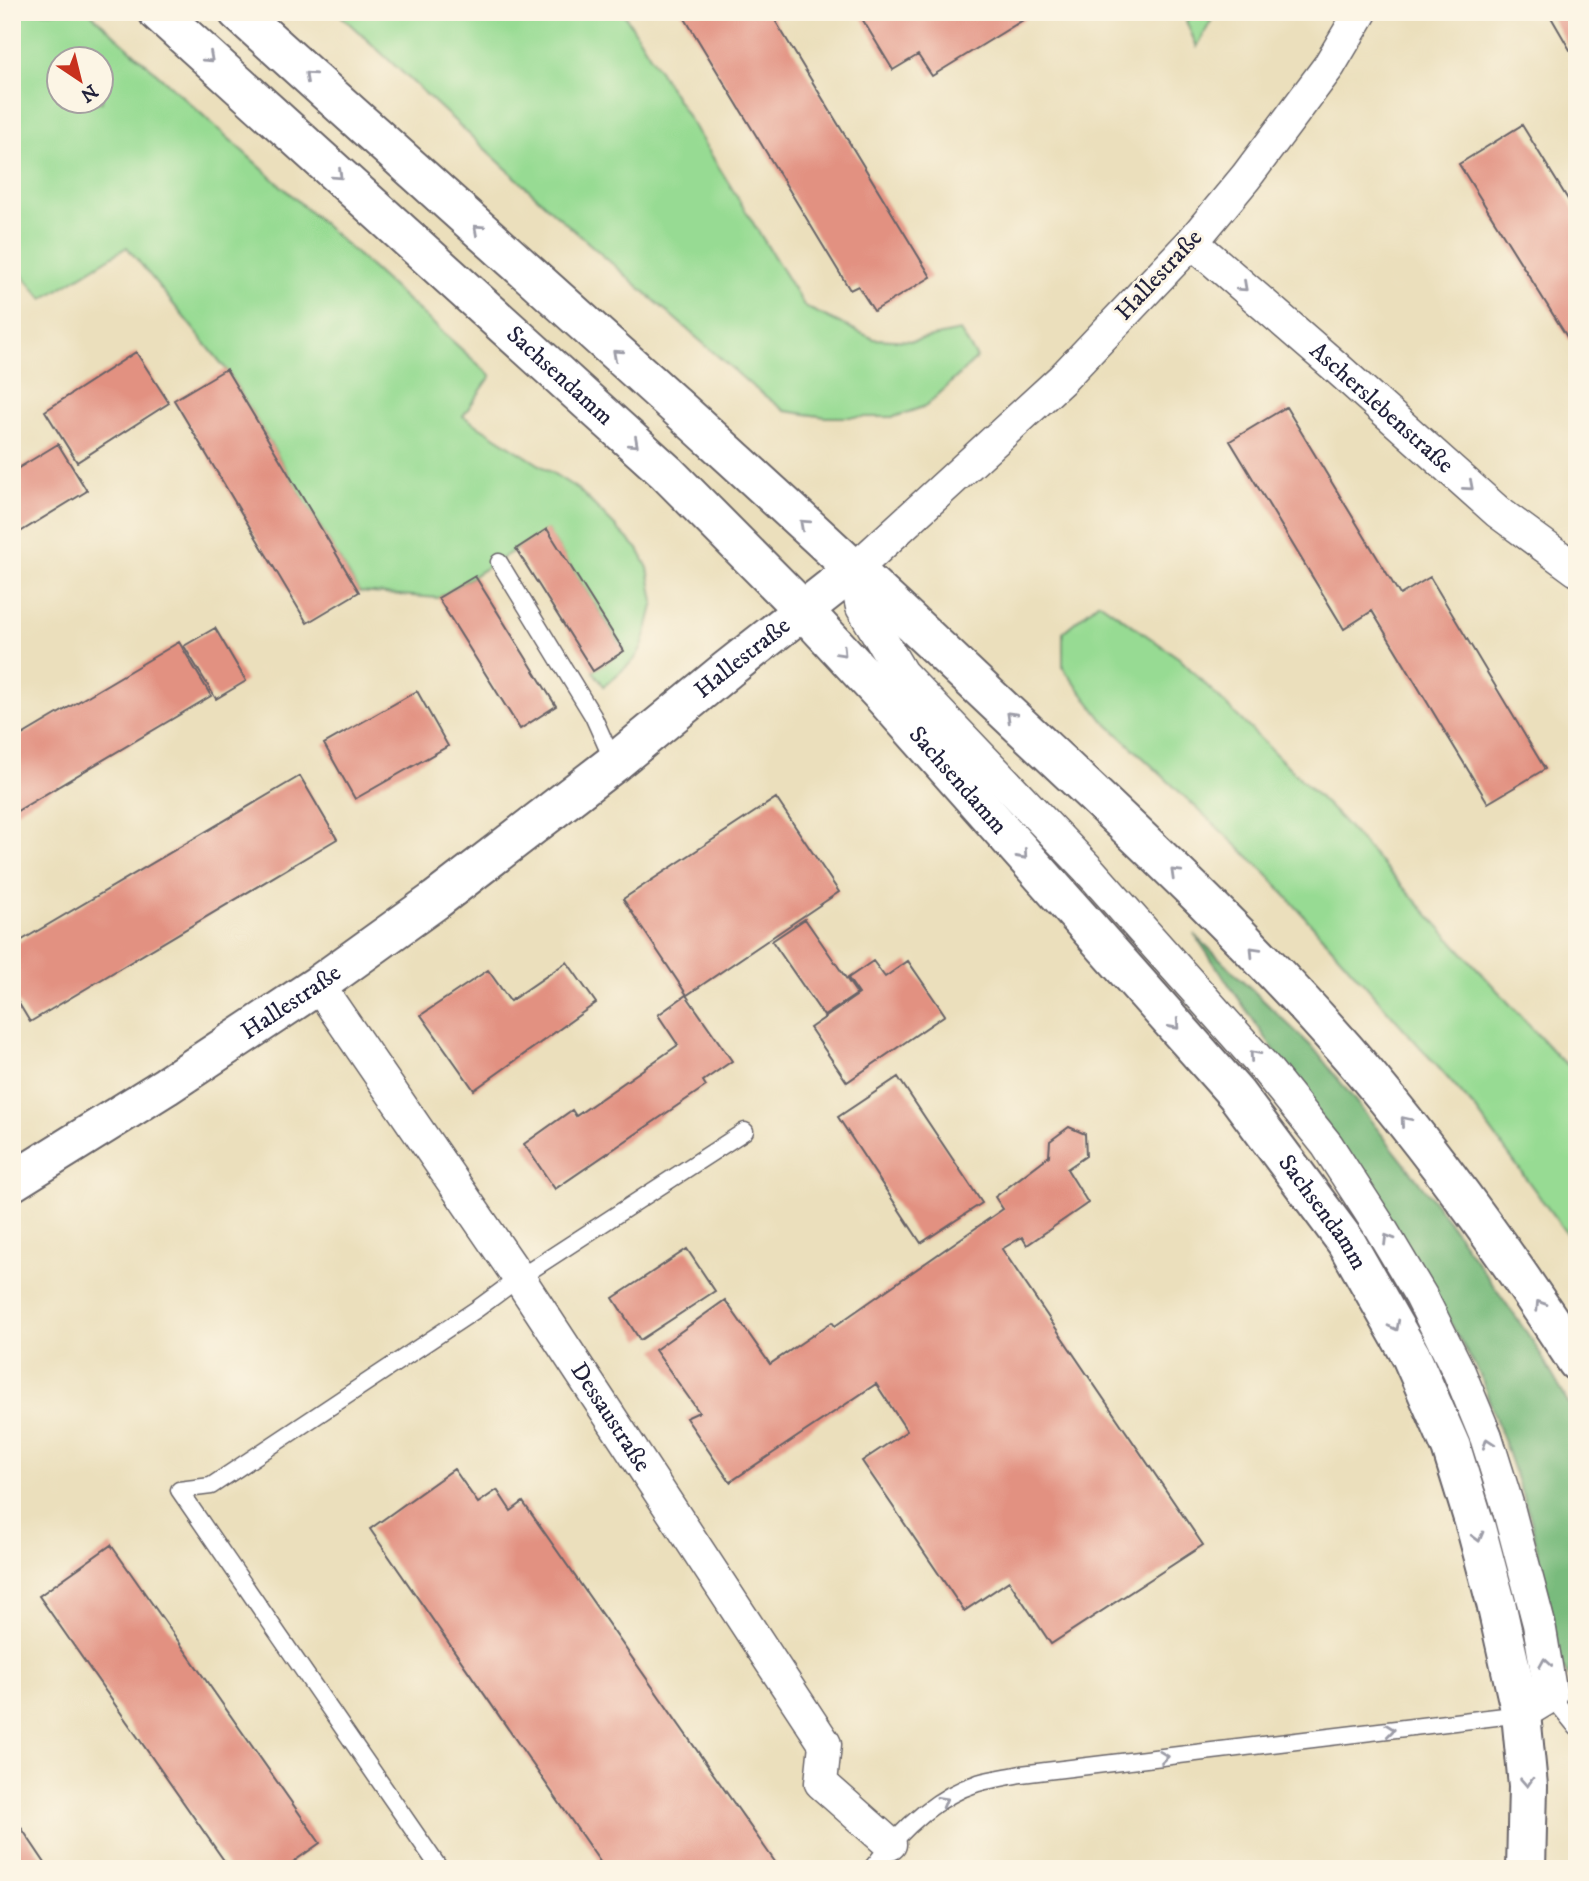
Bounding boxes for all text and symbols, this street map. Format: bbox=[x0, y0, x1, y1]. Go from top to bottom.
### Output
north arrow bbox=[46, 46, 116, 116]
one-way arrow bbox=[201, 50, 214, 62]
one-way arrow bbox=[304, 72, 317, 85]
text: N bbox=[76, 79, 102, 107]
one-way arrow bbox=[330, 167, 343, 179]
street label: Hallestraße bbox=[1109, 223, 1209, 327]
one-way arrow bbox=[473, 225, 486, 237]
one-way arrow bbox=[1235, 279, 1248, 291]
street label: Sachsendamm bbox=[500, 320, 620, 432]
street label: Ascherslebenstraße bbox=[1303, 336, 1460, 480]
one-way arrow bbox=[612, 350, 625, 363]
one-way arrow bbox=[626, 435, 639, 448]
one-way arrow bbox=[1461, 478, 1474, 490]
one-way arrow bbox=[799, 519, 812, 532]
street label: Hallestraße bbox=[689, 611, 796, 705]
one-way arrow bbox=[834, 644, 846, 657]
one-way arrow bbox=[1006, 712, 1019, 725]
street label: Sachsendamm bbox=[902, 720, 1014, 841]
one-way arrow bbox=[1015, 847, 1028, 860]
one-way arrow bbox=[1170, 869, 1183, 882]
one-way arrow bbox=[1249, 947, 1262, 960]
street label: Hallestraße bbox=[236, 958, 347, 1047]
one-way arrow bbox=[1166, 1017, 1179, 1030]
one-way arrow bbox=[1250, 1050, 1262, 1063]
one-way arrow bbox=[1401, 1117, 1413, 1130]
street label: Sachsendamm bbox=[1271, 1149, 1374, 1275]
one-way arrow bbox=[1383, 1234, 1396, 1247]
one-way arrow bbox=[1535, 1299, 1548, 1312]
one-way arrow bbox=[1387, 1319, 1400, 1332]
street label: Dessaustraße bbox=[564, 1357, 657, 1478]
one-way arrow bbox=[1482, 1437, 1496, 1449]
one-way arrow bbox=[1470, 1531, 1485, 1543]
one-way arrow bbox=[1538, 1657, 1553, 1669]
one-way arrow bbox=[1384, 1722, 1395, 1737]
one-way arrow bbox=[1159, 1750, 1170, 1765]
one-way arrow bbox=[1519, 1777, 1534, 1788]
one-way arrow bbox=[935, 1796, 948, 1809]

